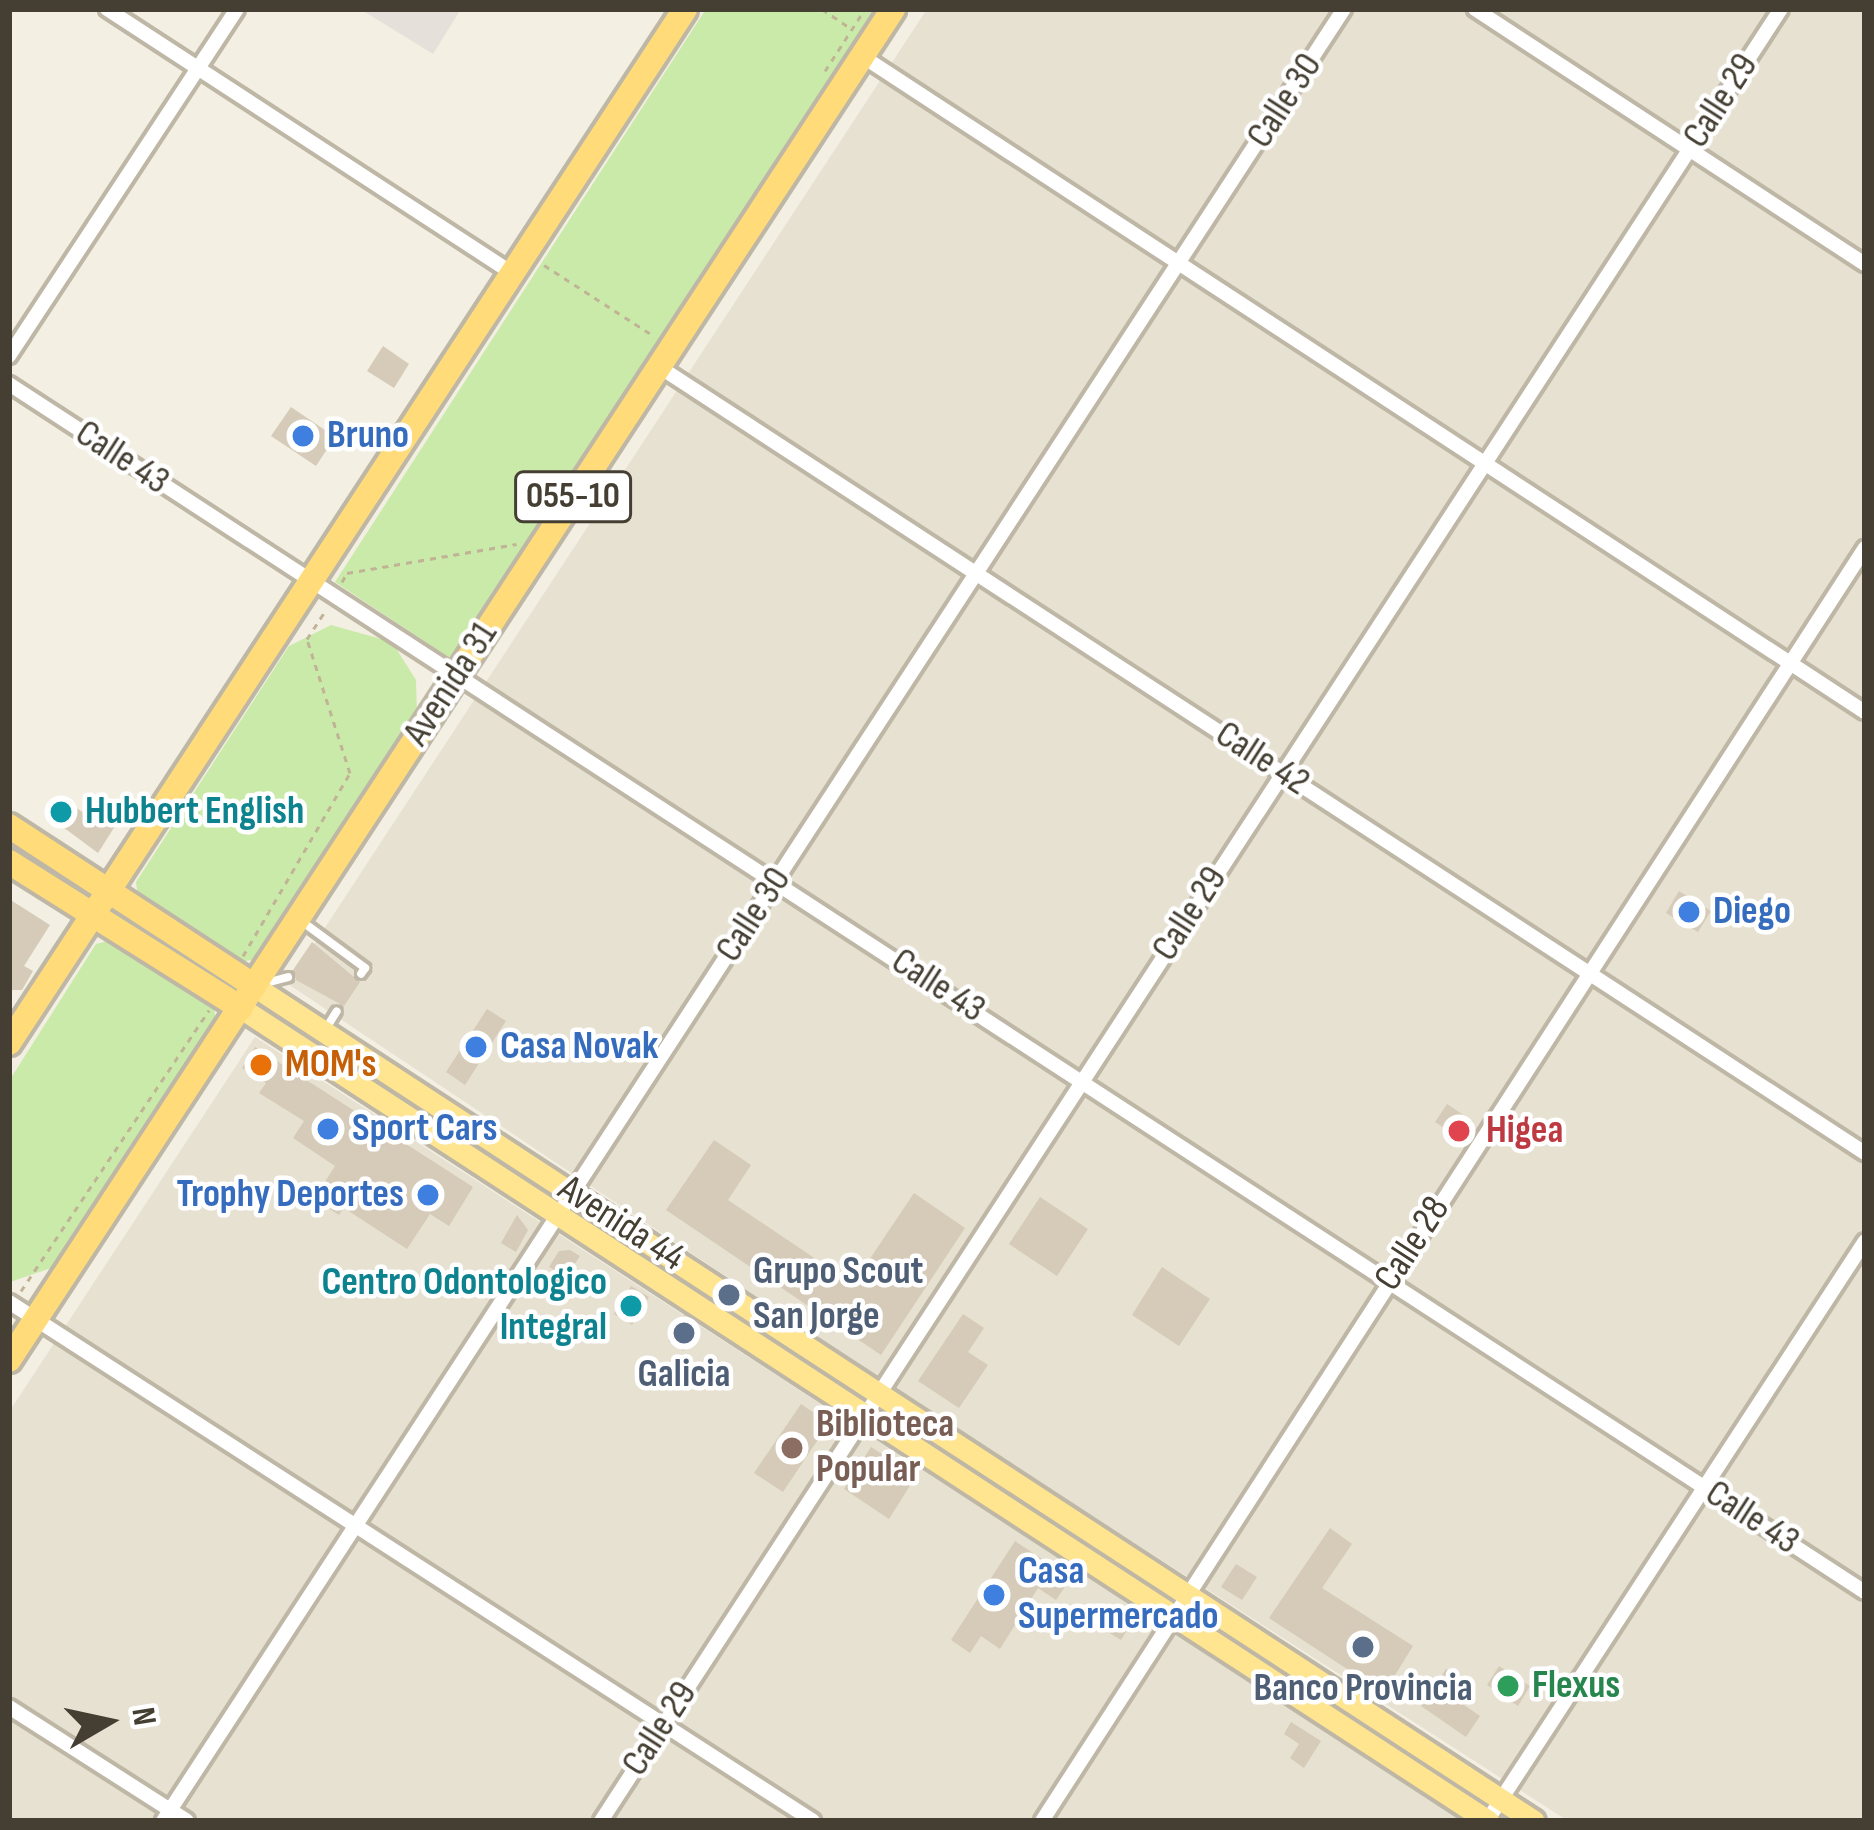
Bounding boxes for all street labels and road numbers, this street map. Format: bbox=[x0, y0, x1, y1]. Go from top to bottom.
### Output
street label: Calle 30 bbox=[1237, 45, 1333, 157]
street label: Calle 29 bbox=[1673, 45, 1769, 157]
street label: Calle 43 bbox=[66, 410, 178, 506]
road number: 055-10 bbox=[513, 467, 633, 527]
street label: Avenida 31 bbox=[394, 613, 508, 755]
street label: Calle 42 bbox=[1206, 712, 1318, 806]
street label: Calle 29 bbox=[1142, 858, 1238, 970]
street label: Calle 30 bbox=[706, 859, 802, 971]
street label: Calle 43 bbox=[882, 938, 994, 1034]
street label: Avenida 44 bbox=[549, 1166, 693, 1282]
street label: Calle 28 bbox=[1365, 1188, 1461, 1300]
street label: Calle 43 bbox=[1696, 1470, 1808, 1566]
street label: Calle 29 bbox=[612, 1673, 708, 1785]

